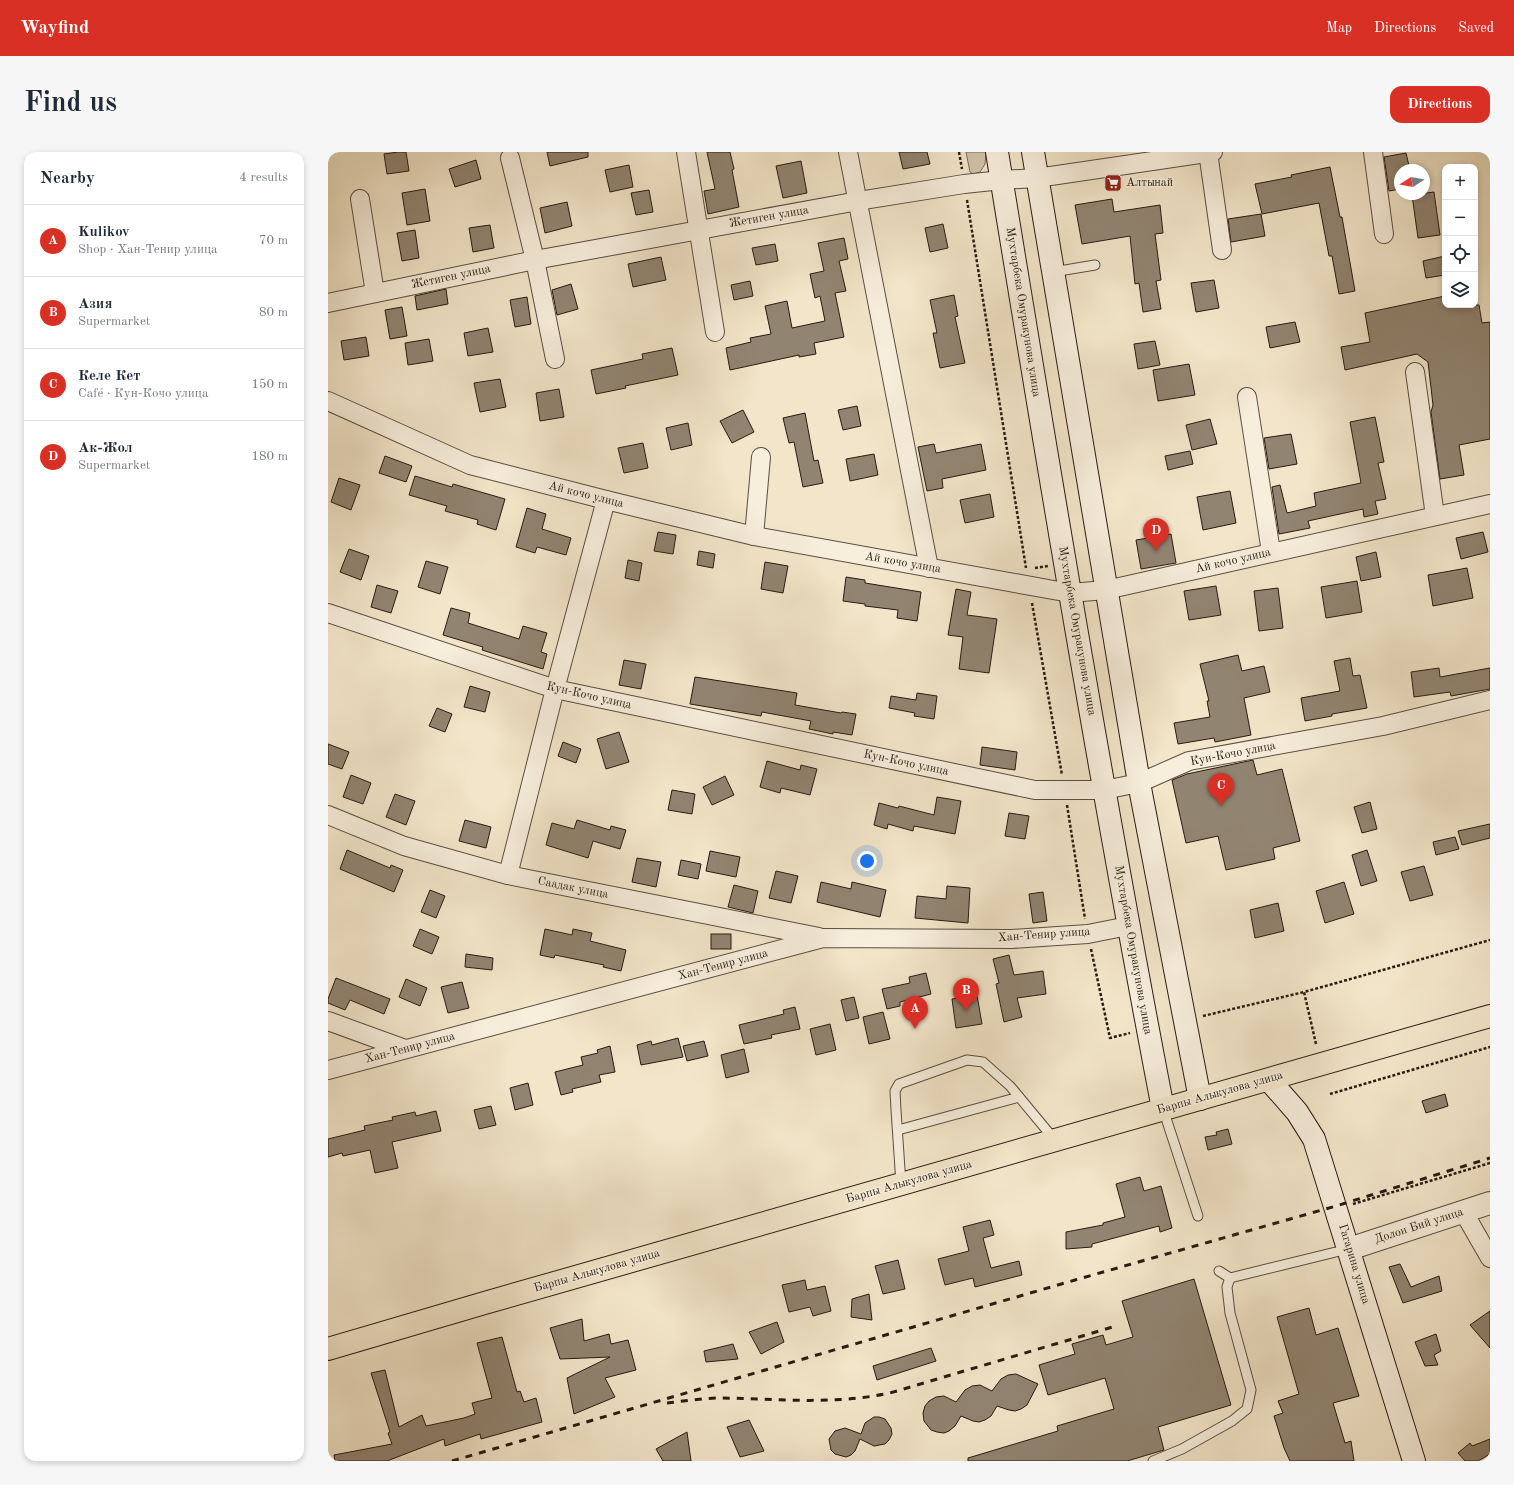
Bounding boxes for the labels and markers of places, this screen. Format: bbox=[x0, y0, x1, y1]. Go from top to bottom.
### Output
supermarket icon: Алтынай bbox=[1103, 173, 1123, 193]
place label: Алтынай bbox=[1126, 177, 1173, 189]
pin: D bbox=[1143, 518, 1169, 551]
pin: C bbox=[1208, 773, 1234, 806]
pin: B bbox=[953, 978, 979, 1011]
pin: A bbox=[902, 996, 928, 1029]

